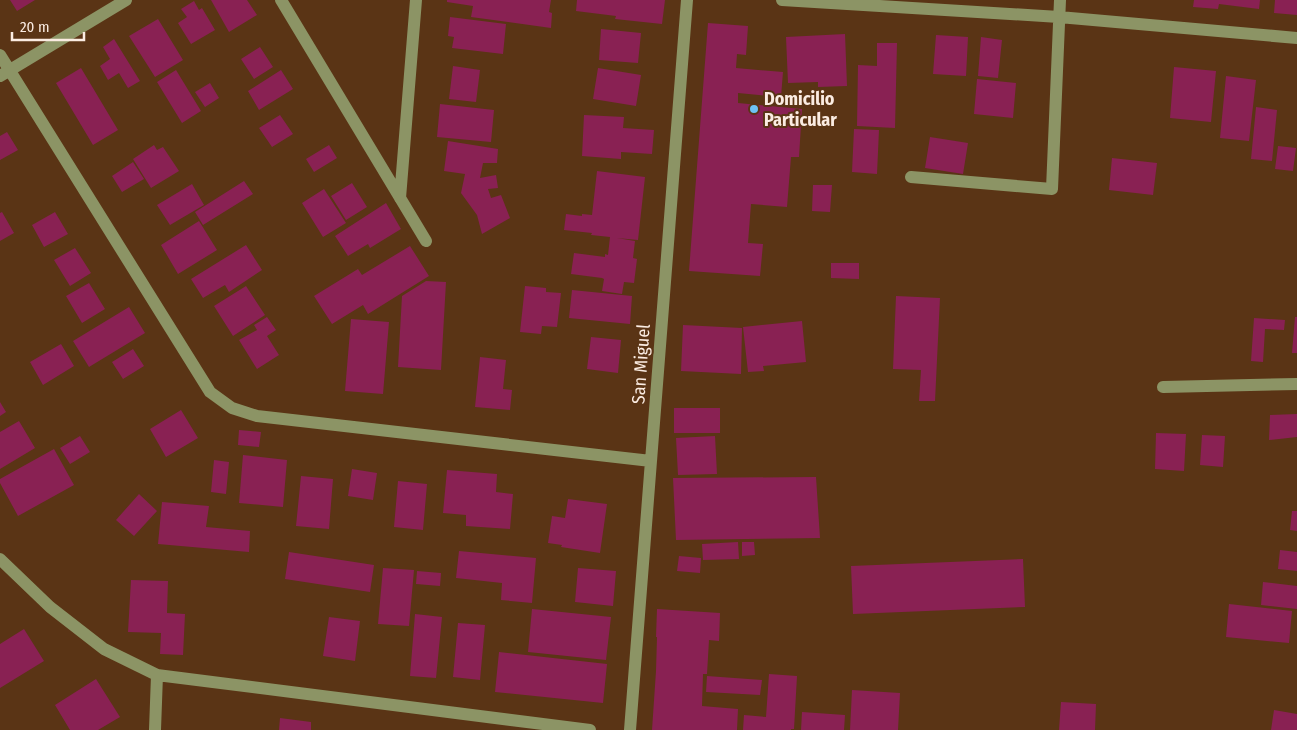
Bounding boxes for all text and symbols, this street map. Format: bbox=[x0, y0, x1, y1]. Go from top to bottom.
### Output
scale bar bbox=[12, 10, 85, 42]
text: 20 m bbox=[20, 18, 50, 36]
place label: Domicilio Particular bbox=[764, 88, 837, 131]
marker: Domicilio Particular bbox=[748, 103, 760, 115]
street label: San Miguel bbox=[627, 323, 655, 405]

